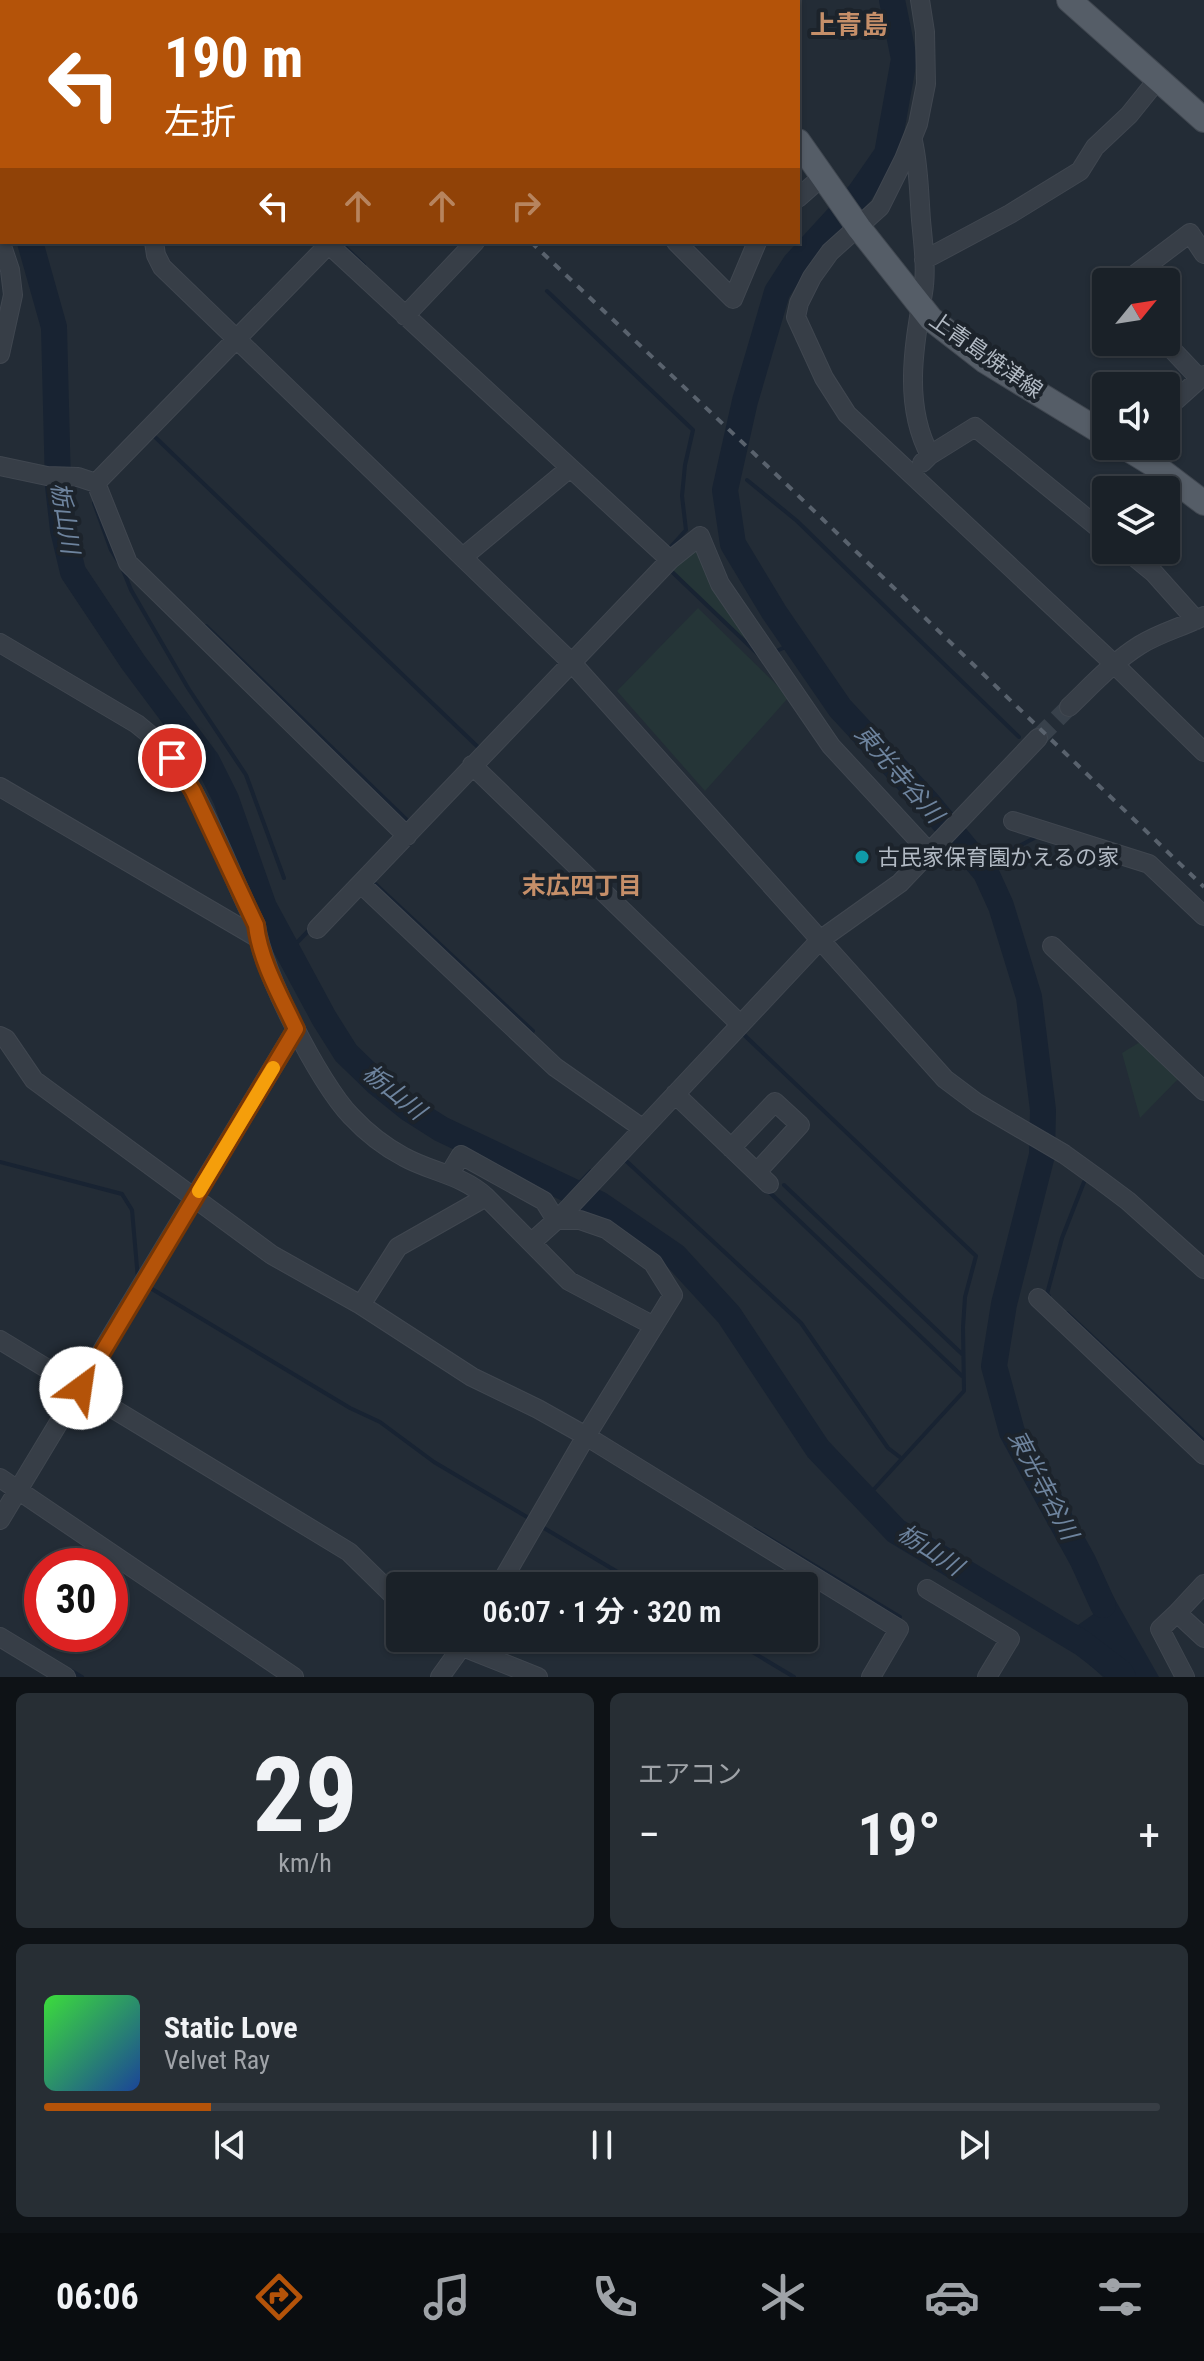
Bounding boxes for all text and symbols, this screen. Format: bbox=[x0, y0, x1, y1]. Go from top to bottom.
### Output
district label: 上青島 bbox=[810, 10, 888, 40]
text: 190 m bbox=[164, 25, 303, 91]
icon: left bbox=[32, 32, 136, 136]
text: 左折 bbox=[164, 101, 236, 143]
icon: left bbox=[252, 184, 296, 228]
icon: ahead bbox=[336, 184, 380, 228]
icon: ahead bbox=[420, 184, 464, 228]
icon: right bbox=[504, 184, 548, 228]
north arrow bbox=[1092, 268, 1180, 356]
map controls bbox=[1092, 268, 1180, 564]
street label: 上青島焼津線 bbox=[925, 307, 1047, 403]
button: sound bbox=[1092, 372, 1180, 460]
button: layers bbox=[1092, 476, 1180, 564]
water label: 栃山川 bbox=[46, 480, 85, 559]
water label: 東光寺谷川 bbox=[849, 720, 951, 831]
pin bbox=[138, 724, 206, 792]
icon: arrive bbox=[150, 736, 194, 780]
place label: 古民家保育園かえるの家 bbox=[878, 845, 1119, 870]
marker: 古民家保育園かえるの家 bbox=[853, 848, 871, 866]
district label: 末広四丁目 bbox=[522, 872, 642, 900]
water label: 栃山川 bbox=[357, 1058, 433, 1127]
position arrow bbox=[39, 1346, 123, 1430]
water label: 東光寺谷川 bbox=[1002, 1425, 1085, 1547]
water label: 栃山川 bbox=[892, 1519, 970, 1583]
speed limit sign: 30 bbox=[24, 1548, 128, 1652]
text: 06:07 · 1 分 · 320 m bbox=[483, 1594, 721, 1629]
text: 29 bbox=[252, 1735, 358, 1856]
text: エアコン bbox=[638, 1759, 742, 1789]
text: 19° bbox=[857, 1799, 941, 1870]
text: − bbox=[638, 1809, 660, 1861]
text: + bbox=[1138, 1809, 1160, 1861]
text: km/h bbox=[278, 1848, 332, 1878]
text: Static Love bbox=[164, 2010, 298, 2045]
text: Velvet Ray bbox=[164, 2045, 270, 2075]
icon: previous bbox=[208, 2123, 252, 2167]
icon: pause bbox=[580, 2123, 624, 2167]
icon: next bbox=[952, 2123, 996, 2167]
icon: directions bbox=[251, 2269, 307, 2325]
icon: music bbox=[419, 2269, 475, 2325]
icon: phone bbox=[587, 2269, 643, 2325]
icon: climate bbox=[755, 2269, 811, 2325]
icon: car bbox=[924, 2269, 980, 2325]
icon: filters bbox=[1092, 2269, 1148, 2325]
text: 06:06 bbox=[56, 2276, 139, 2318]

